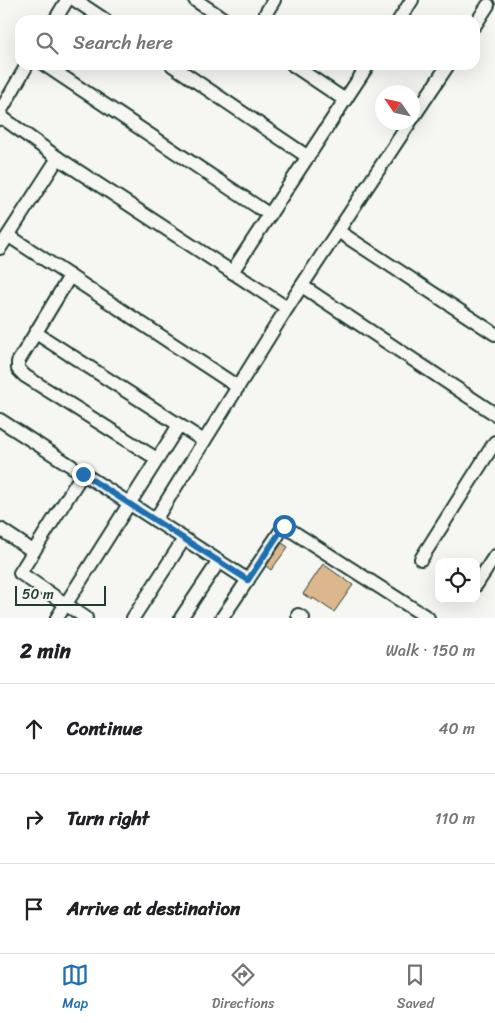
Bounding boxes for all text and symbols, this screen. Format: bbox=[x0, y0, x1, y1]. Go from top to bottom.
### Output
search box bbox=[15, 15, 480, 70]
text: Search here bbox=[73, 26, 173, 59]
icon: search bbox=[33, 29, 61, 57]
north arrow bbox=[375, 85, 420, 130]
route end bbox=[72, 463, 95, 486]
route start bbox=[273, 515, 296, 538]
map controls bbox=[435, 558, 480, 603]
button: locate bbox=[435, 558, 480, 603]
text: 50 m bbox=[22, 582, 54, 607]
scale bar bbox=[15, 583, 106, 606]
text: 2 min bbox=[20, 632, 71, 670]
text: Walk · 150 m bbox=[386, 636, 475, 665]
text: Continue bbox=[67, 712, 143, 745]
text: 40 m bbox=[438, 714, 475, 743]
icon: ahead bbox=[20, 715, 48, 743]
text: Turn right bbox=[67, 802, 149, 835]
text: 110 m bbox=[435, 804, 475, 833]
icon: right bbox=[20, 805, 48, 833]
text: Arrive at destination bbox=[67, 892, 240, 925]
icon: arrive bbox=[20, 895, 48, 923]
tab: Map bbox=[61, 961, 89, 1016]
tab: Directions bbox=[212, 961, 274, 1016]
tab: Saved bbox=[397, 961, 434, 1016]

